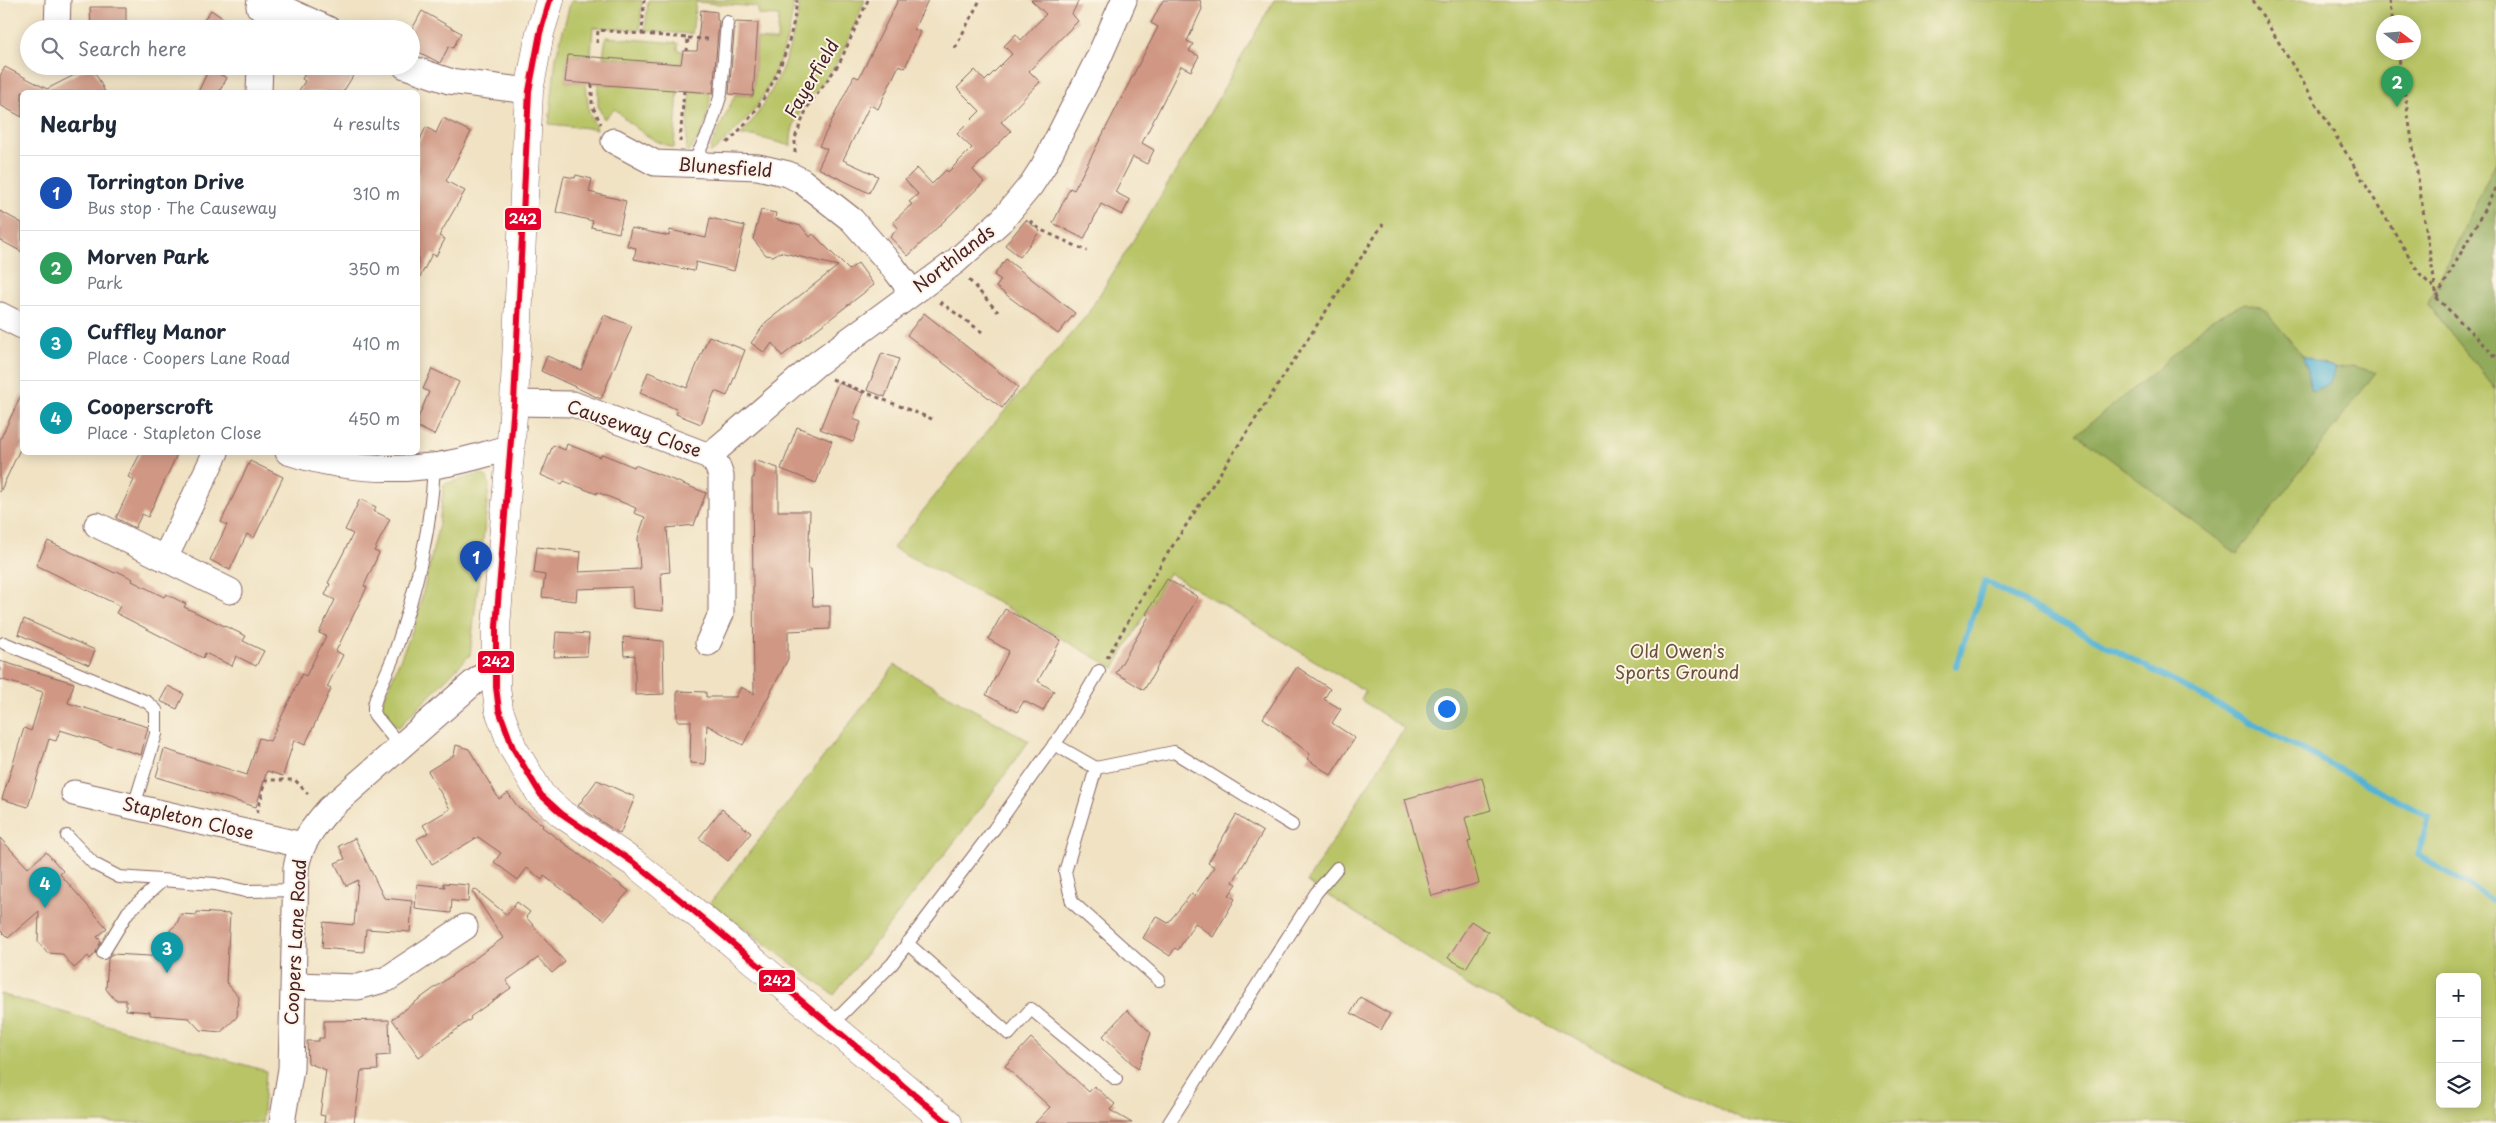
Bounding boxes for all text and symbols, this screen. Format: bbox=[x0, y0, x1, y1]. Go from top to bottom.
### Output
north arrow bbox=[2376, 15, 2421, 60]
search box bbox=[20, 20, 420, 75]
icon: search bbox=[38, 34, 66, 62]
text: Search here bbox=[78, 34, 187, 62]
street label: Fayerfield bbox=[777, 34, 845, 123]
pin: 2 bbox=[2381, 66, 2413, 107]
text: Nearby bbox=[40, 107, 117, 139]
text: 4 results bbox=[333, 111, 400, 135]
street label: Blunesfield bbox=[677, 150, 773, 183]
text: Torrington Drive bbox=[87, 167, 244, 195]
text: 1 bbox=[52, 181, 60, 205]
text: 310 m bbox=[352, 181, 400, 205]
text: Bus stop · The Causeway bbox=[87, 195, 277, 219]
line badge: 242 bbox=[504, 207, 542, 231]
text: 242 bbox=[509, 208, 537, 229]
street label: Northlands bbox=[907, 217, 1000, 298]
text: Morven Park bbox=[87, 242, 209, 270]
text: 2 bbox=[50, 256, 62, 280]
text: 350 m bbox=[348, 256, 400, 280]
text: Park bbox=[87, 270, 123, 294]
text: Cuffley Manor bbox=[87, 317, 226, 345]
text: 3 bbox=[51, 331, 61, 355]
text: 410 m bbox=[352, 331, 400, 355]
text: Place · Coopers Lane Road bbox=[87, 345, 290, 369]
text: Cooperscroft bbox=[87, 392, 213, 420]
street label: Causeway Close bbox=[564, 392, 705, 463]
text: 4 bbox=[51, 406, 61, 430]
text: 450 m bbox=[348, 406, 400, 430]
text: Place · Stapleton Close bbox=[87, 420, 261, 444]
pin: 1 bbox=[460, 541, 492, 582]
park label: Old Owen's Sports Ground bbox=[1615, 637, 1739, 685]
line badge: 242 bbox=[477, 650, 515, 674]
text: 242 bbox=[482, 651, 510, 672]
your location bbox=[1434, 696, 1460, 722]
street label: Stapleton Close bbox=[120, 789, 257, 846]
street label: Coopers Lane Road bbox=[277, 858, 312, 1026]
pin: 4 bbox=[29, 867, 61, 908]
pin: 3 bbox=[151, 932, 183, 973]
line badge: 242 bbox=[758, 969, 796, 993]
text: 242 bbox=[763, 970, 791, 991]
map controls bbox=[2436, 973, 2481, 1108]
button: + bbox=[2436, 973, 2481, 1018]
button: − bbox=[2436, 1018, 2481, 1063]
button: layers bbox=[2436, 1063, 2481, 1108]

